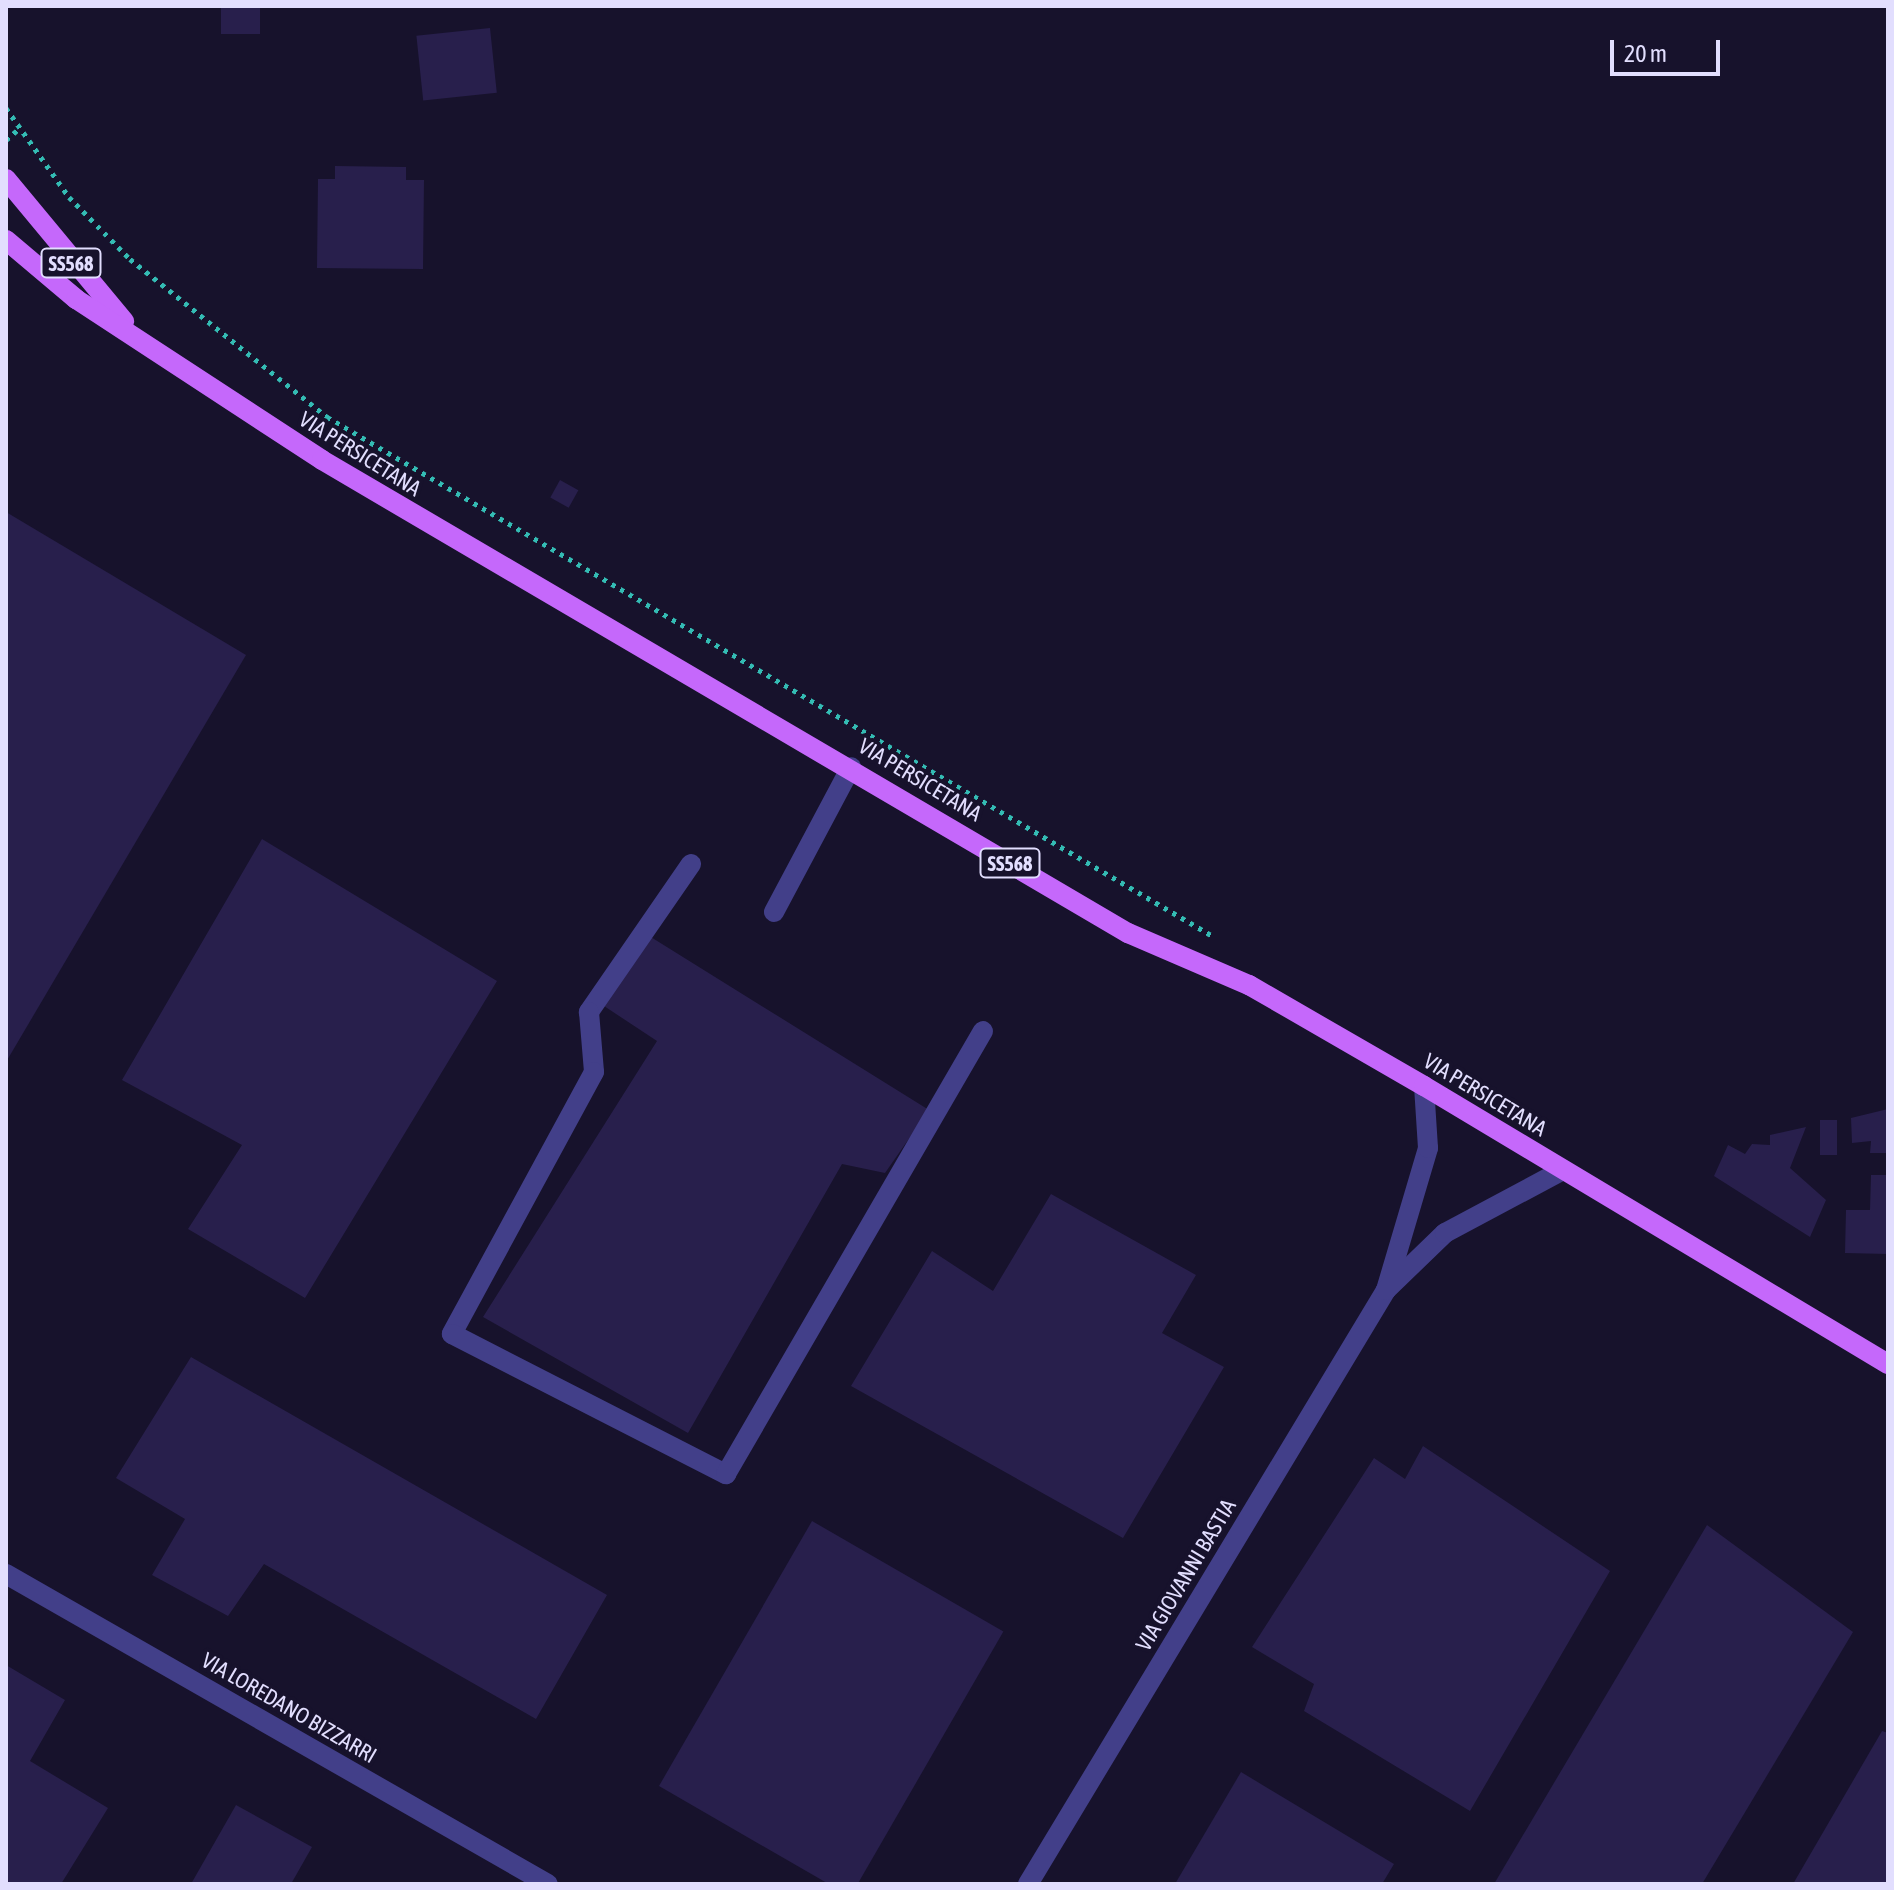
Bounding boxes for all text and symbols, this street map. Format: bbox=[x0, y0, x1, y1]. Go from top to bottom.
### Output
scale bar bbox=[1614, 24, 1724, 74]
text: 20 m bbox=[1624, 40, 1667, 67]
road number: SS568 bbox=[39, 247, 103, 279]
street label: VIA PERSICETANA bbox=[294, 406, 426, 502]
street label: VIA PERSICETANA bbox=[854, 733, 986, 827]
road number: SS568 bbox=[978, 847, 1042, 879]
street label: VIA PERSICETANA bbox=[1419, 1048, 1551, 1142]
street label: VIA GIOVANNI BASTIA bbox=[1130, 1494, 1242, 1656]
street label: VIA LOREDANO BIZZARRI bbox=[197, 1647, 381, 1769]

